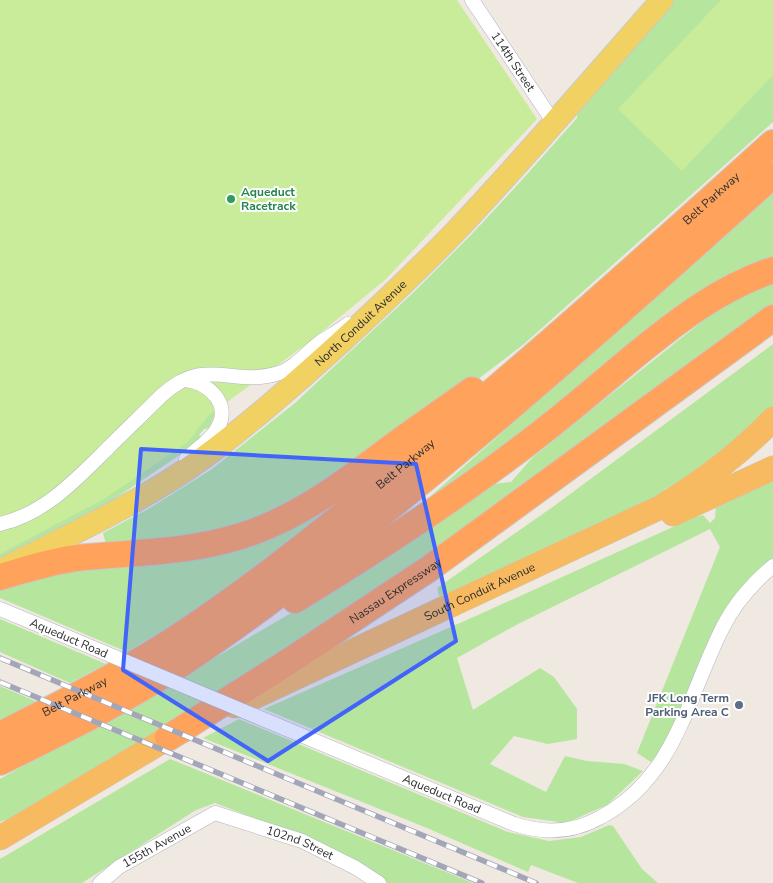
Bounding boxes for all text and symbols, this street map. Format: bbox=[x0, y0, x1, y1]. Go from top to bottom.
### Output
street label: 114th Street bbox=[487, 29, 539, 95]
street label: Belt Parkway bbox=[679, 168, 744, 229]
place label: Aqueduct Racetrack bbox=[241, 184, 296, 214]
marker: Aqueduct Racetrack bbox=[225, 193, 237, 205]
street label: North Conduit Avenue bbox=[311, 276, 410, 370]
street label: Belt Parkway bbox=[373, 435, 439, 493]
street label: Nassau Expressway bbox=[346, 554, 446, 627]
street label: South Conduit Avenue bbox=[422, 559, 538, 625]
street label: Aqueduct Road bbox=[28, 614, 110, 662]
street label: Belt Parkway bbox=[39, 672, 111, 720]
place label: JFK Long Term Parking Area C bbox=[645, 690, 729, 720]
marker: JFK Long Term Parking Area C bbox=[733, 699, 745, 711]
street label: Aqueduct Road bbox=[400, 770, 483, 817]
street label: 155th Avenue bbox=[119, 820, 194, 872]
street label: 102nd Street bbox=[264, 822, 337, 864]

